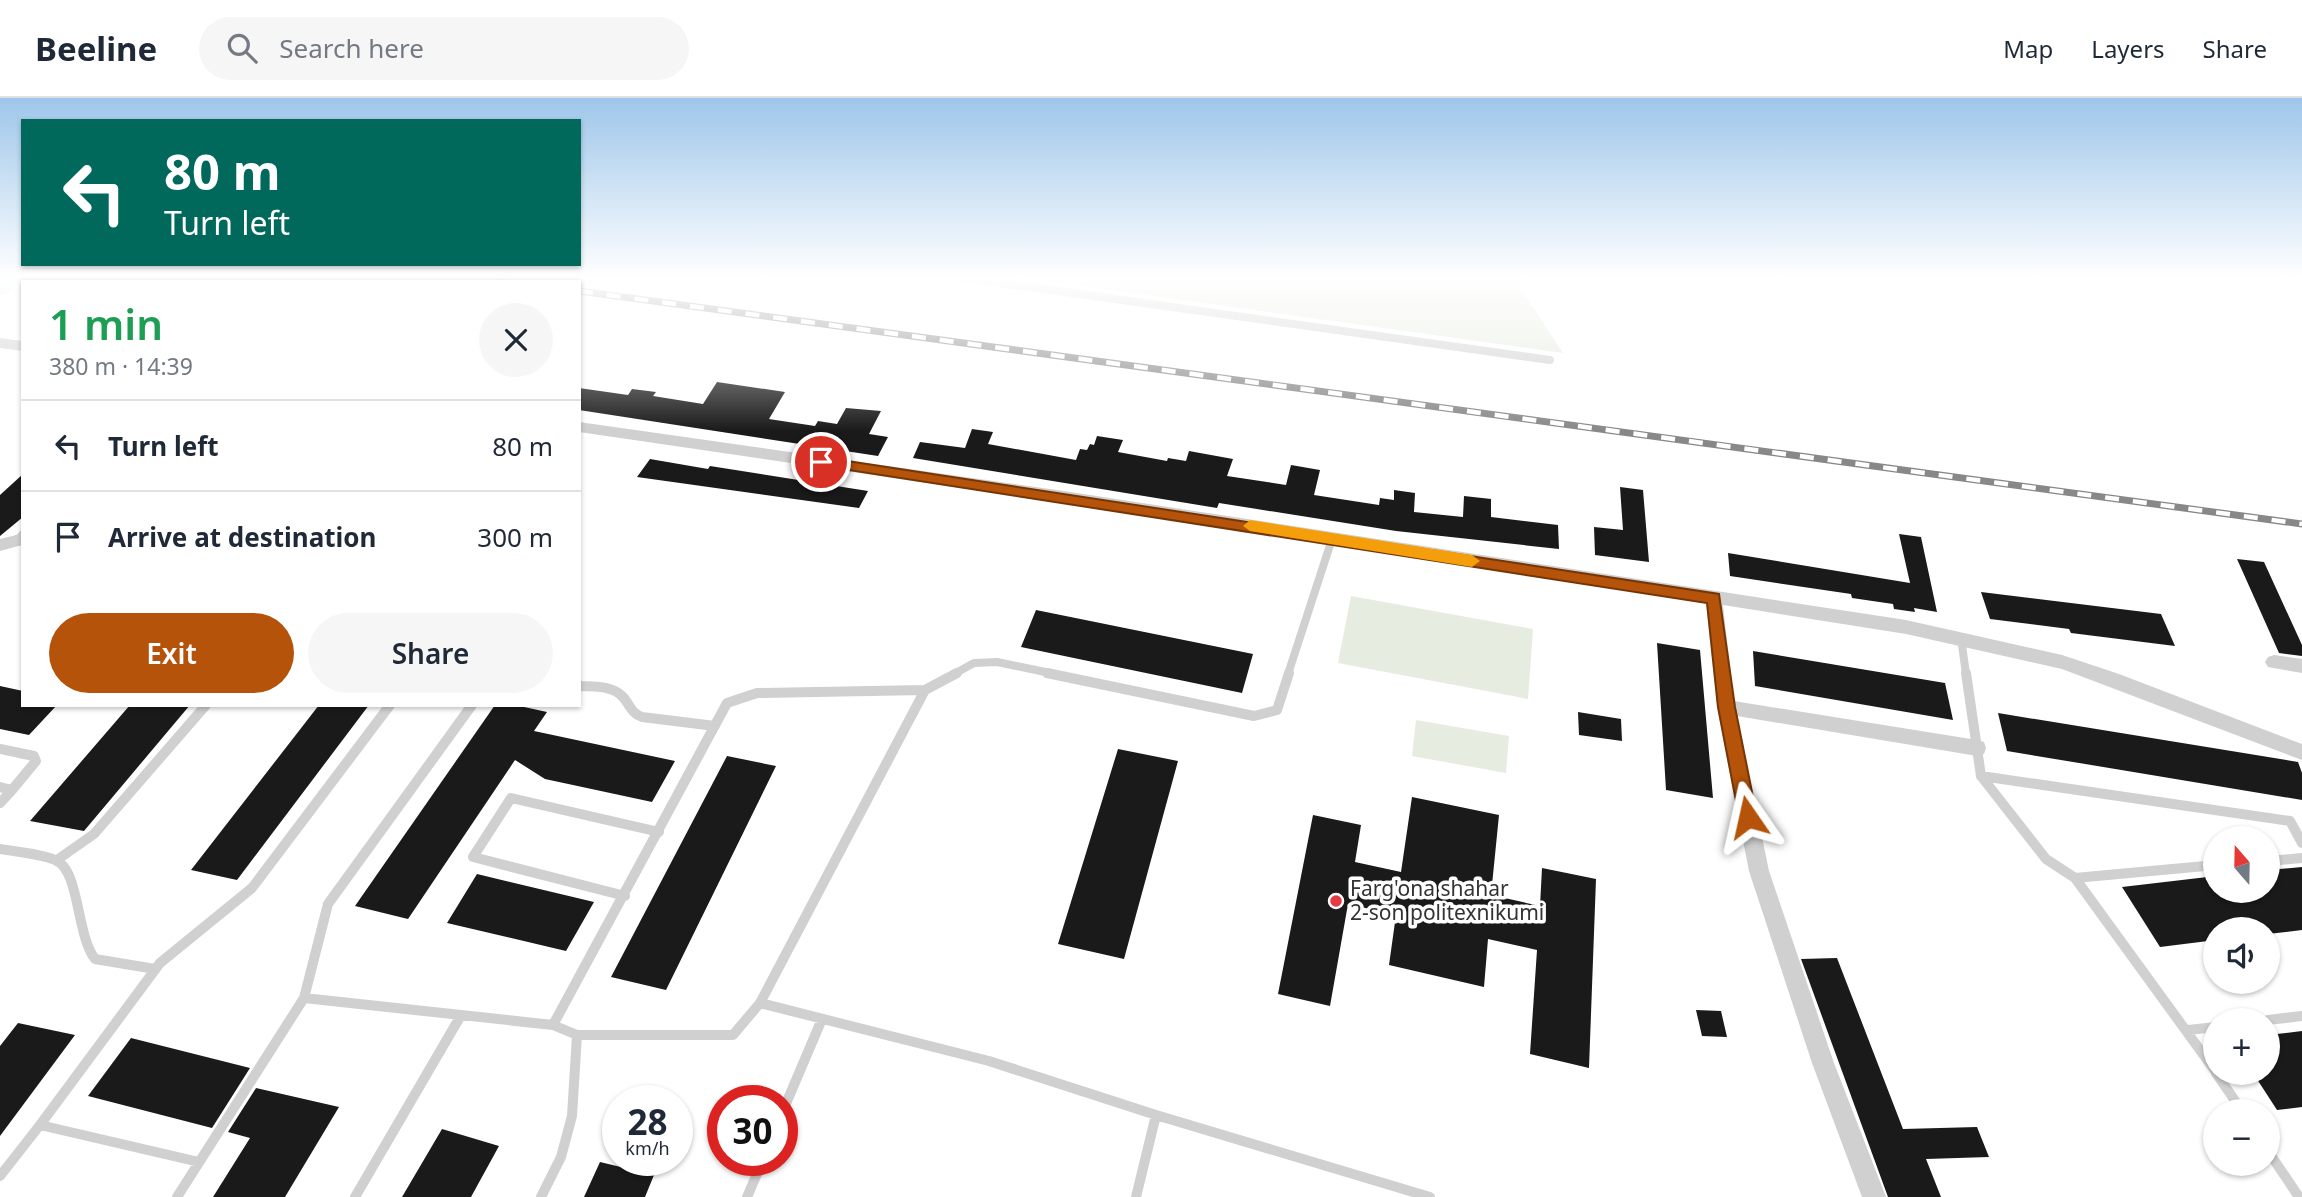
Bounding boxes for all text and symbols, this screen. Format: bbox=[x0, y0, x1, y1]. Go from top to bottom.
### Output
search box bbox=[199, 17, 689, 80]
text: Beeline bbox=[35, 26, 157, 71]
icon: search bbox=[223, 29, 261, 67]
text: Search here bbox=[279, 30, 424, 66]
text: Map bbox=[2003, 32, 2053, 65]
text: Layers bbox=[2091, 32, 2165, 65]
text: Share bbox=[2203, 32, 2267, 65]
text: 80 m bbox=[164, 138, 281, 204]
icon: left bbox=[49, 147, 140, 238]
text: Turn left bbox=[164, 201, 290, 244]
text: 1 min bbox=[49, 295, 163, 352]
button: close bbox=[479, 303, 553, 377]
text: 380 m · 14:39 bbox=[49, 350, 193, 382]
icon: left bbox=[49, 427, 87, 465]
text: Turn left bbox=[108, 428, 219, 464]
text: 80 m bbox=[492, 428, 553, 464]
pin bbox=[791, 432, 851, 492]
icon: arrive bbox=[802, 443, 840, 481]
icon: arrive bbox=[49, 518, 87, 556]
text: Arrive at destination bbox=[108, 519, 377, 555]
text: 300 m bbox=[477, 519, 553, 555]
button: Exit bbox=[49, 613, 294, 693]
button: Share bbox=[308, 613, 553, 693]
position arrow bbox=[1711, 780, 1785, 854]
north arrow bbox=[2203, 826, 2280, 903]
map controls bbox=[2203, 826, 2280, 1176]
place label: Farg'ona shahar 2-son politexnikumi bbox=[1350, 874, 1544, 926]
marker: Farg'ona shahar 2-son politexnikumi bbox=[1328, 893, 1344, 909]
button: sound bbox=[2203, 917, 2280, 994]
button: + bbox=[2203, 1008, 2280, 1085]
speed limit sign: 30 bbox=[707, 1085, 798, 1176]
text: 28 bbox=[627, 1098, 668, 1145]
button: − bbox=[2203, 1099, 2280, 1176]
text: km/h bbox=[625, 1136, 670, 1160]

